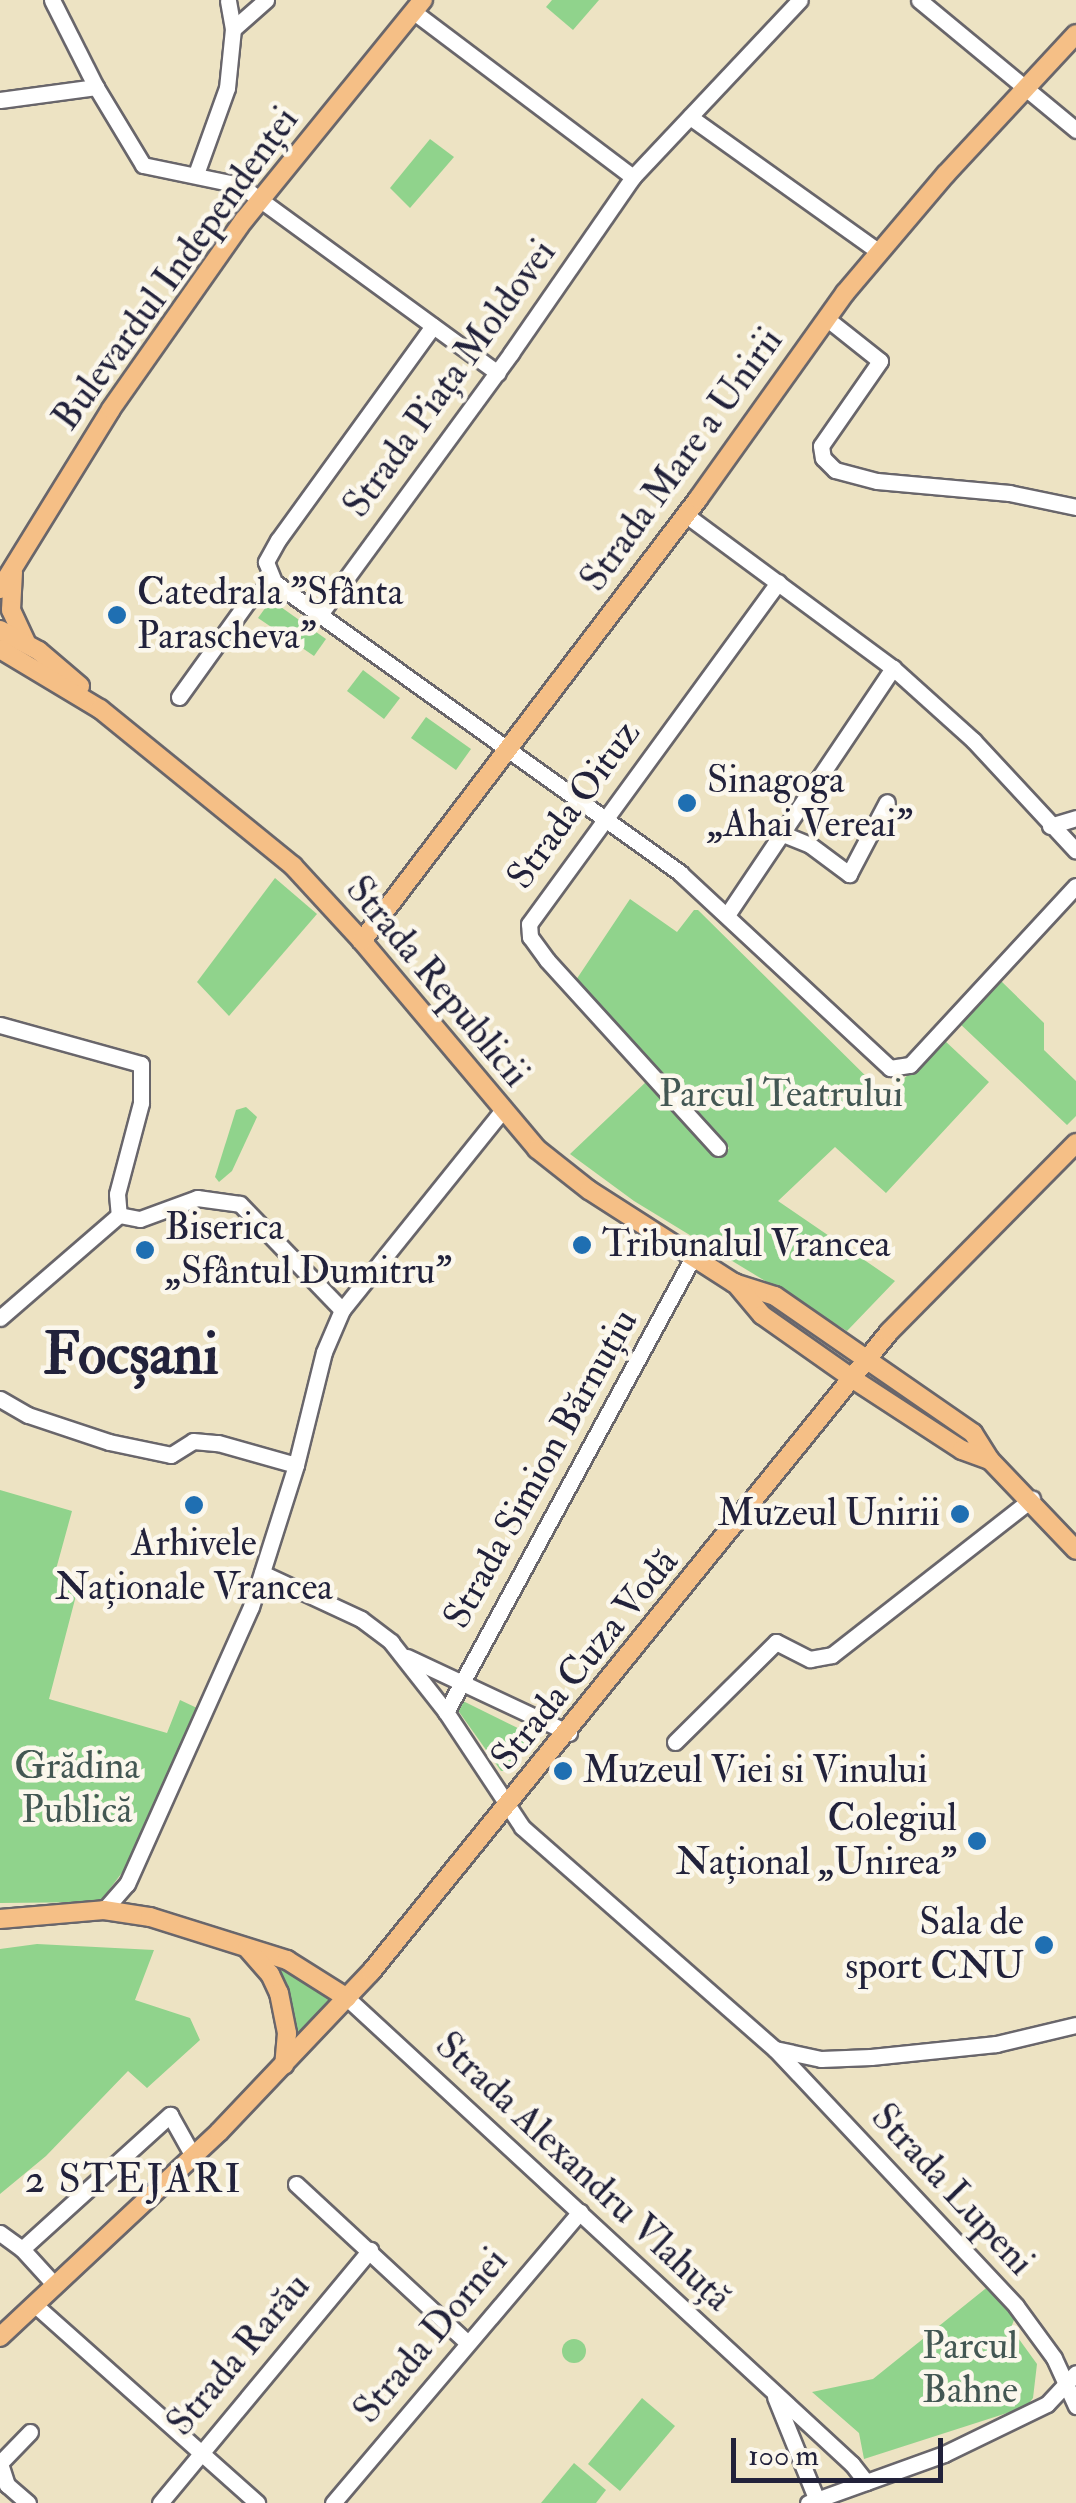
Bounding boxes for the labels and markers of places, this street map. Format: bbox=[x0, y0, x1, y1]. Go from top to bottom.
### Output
place label: Catedrala "Sfânta Parascheva" bbox=[137, 570, 403, 659]
marker: Catedrala "Sfânta Parascheva" bbox=[106, 604, 128, 626]
place label: Sinagoga „Ahai Vereai" bbox=[707, 758, 913, 848]
marker: Sinagoga „Ahai Vereai" bbox=[676, 792, 698, 814]
place label: Biserica „Sfântul Dumitru" bbox=[165, 1205, 452, 1294]
place label: Tribunalul Vrancea bbox=[602, 1222, 890, 1268]
marker: Tribunalul Vrancea bbox=[571, 1234, 593, 1256]
marker: Biserica „Sfântul Dumitru" bbox=[134, 1239, 156, 1261]
place label: Muzeul Unirii bbox=[717, 1491, 940, 1537]
marker: Arhivele Naționale Vrancea bbox=[183, 1494, 205, 1516]
marker: Muzeul Unirii bbox=[949, 1503, 971, 1525]
place label: Arhivele Naționale Vrancea bbox=[55, 1521, 333, 1610]
place label: Muzeul Viei si Vinului bbox=[583, 1748, 928, 1794]
marker: Muzeul Viei si Vinului bbox=[552, 1760, 574, 1782]
place label: Colegiul Național „Unirea" bbox=[676, 1796, 957, 1886]
marker: Colegiul Național „Unirea" bbox=[966, 1830, 988, 1852]
place label: Sala de sport CNU bbox=[845, 1900, 1024, 1990]
marker: Sala de sport CNU bbox=[1033, 1934, 1055, 1956]

